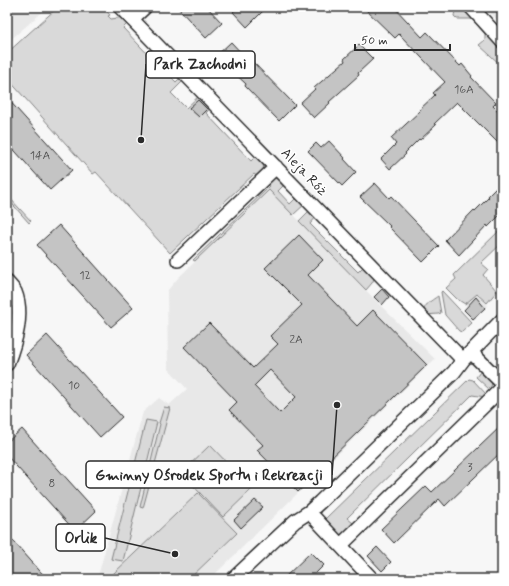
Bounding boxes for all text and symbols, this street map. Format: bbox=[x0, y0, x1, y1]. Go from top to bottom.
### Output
scale bar bbox=[355, 26, 450, 52]
text: 50 m bbox=[361, 33, 388, 49]
callout: Park Zachodni bbox=[146, 51, 255, 78]
text: Park Zachodni bbox=[154, 55, 246, 75]
house number: 16A bbox=[454, 82, 474, 98]
street label: Aleja Róż bbox=[277, 144, 331, 200]
house number: 14A bbox=[30, 148, 50, 164]
house number: 12 bbox=[79, 268, 91, 284]
house number: 2A bbox=[289, 332, 303, 348]
house number: 10 bbox=[68, 378, 80, 394]
house number: 3 bbox=[467, 460, 473, 476]
callout: Gminny Ośrodek Sportu i Rekreacji bbox=[86, 461, 332, 488]
text: Gminny Ośrodek Sportu i Rekreacji bbox=[95, 466, 323, 486]
house number: 8 bbox=[49, 476, 55, 492]
callout: Orlik bbox=[56, 524, 105, 551]
text: Orlik bbox=[65, 529, 98, 549]

